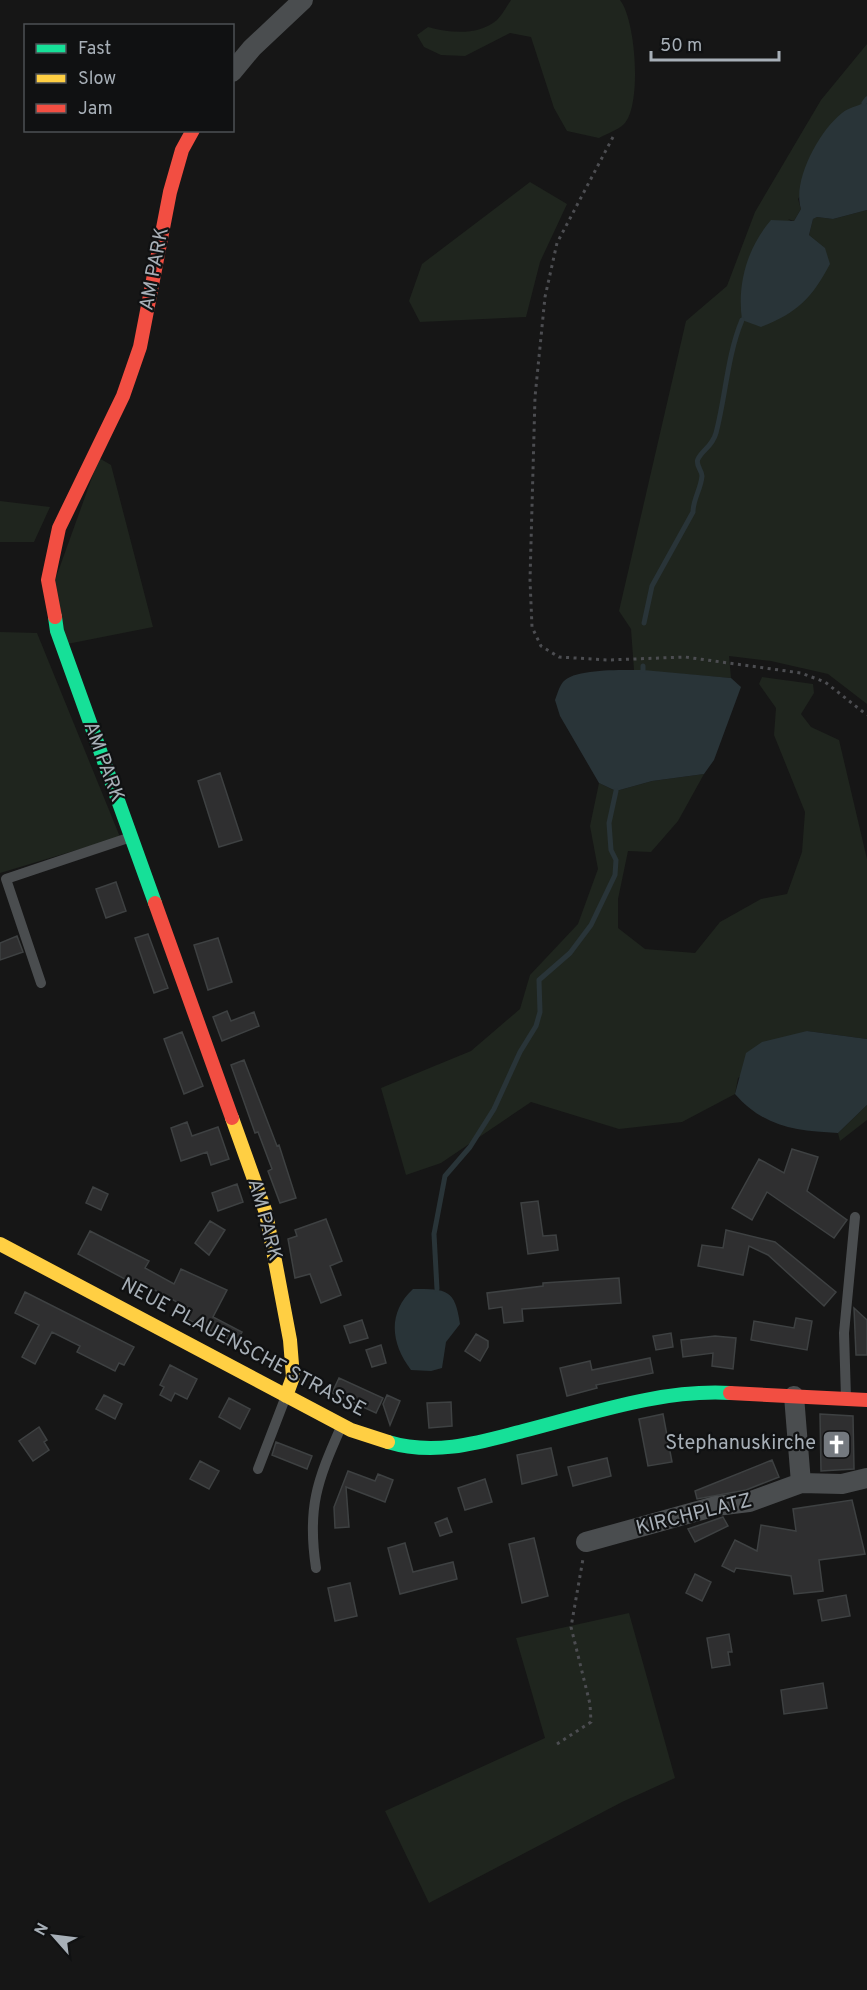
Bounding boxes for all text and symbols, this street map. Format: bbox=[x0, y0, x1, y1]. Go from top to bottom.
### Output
legend bbox=[24, 24, 234, 132]
scale bar bbox=[651, 24, 778, 62]
text: 50 m bbox=[660, 35, 702, 58]
text: Fast bbox=[78, 38, 111, 61]
text: Slow bbox=[78, 68, 116, 91]
text: Jam bbox=[78, 98, 113, 121]
street label: AM PARK bbox=[134, 225, 176, 313]
street label: AM PARK bbox=[76, 718, 130, 806]
street label: AM PARK bbox=[241, 1176, 287, 1264]
street label: NEUE PLAUENSCHE STRASSE bbox=[116, 1272, 370, 1424]
church icon: Stephanuskirche bbox=[821, 1428, 853, 1460]
place label: Stephanuskirche bbox=[665, 1431, 816, 1457]
street label: KIRCHPLATZ bbox=[633, 1488, 755, 1542]
north arrow bbox=[24, 1906, 84, 1966]
text: N bbox=[31, 1920, 54, 1940]

